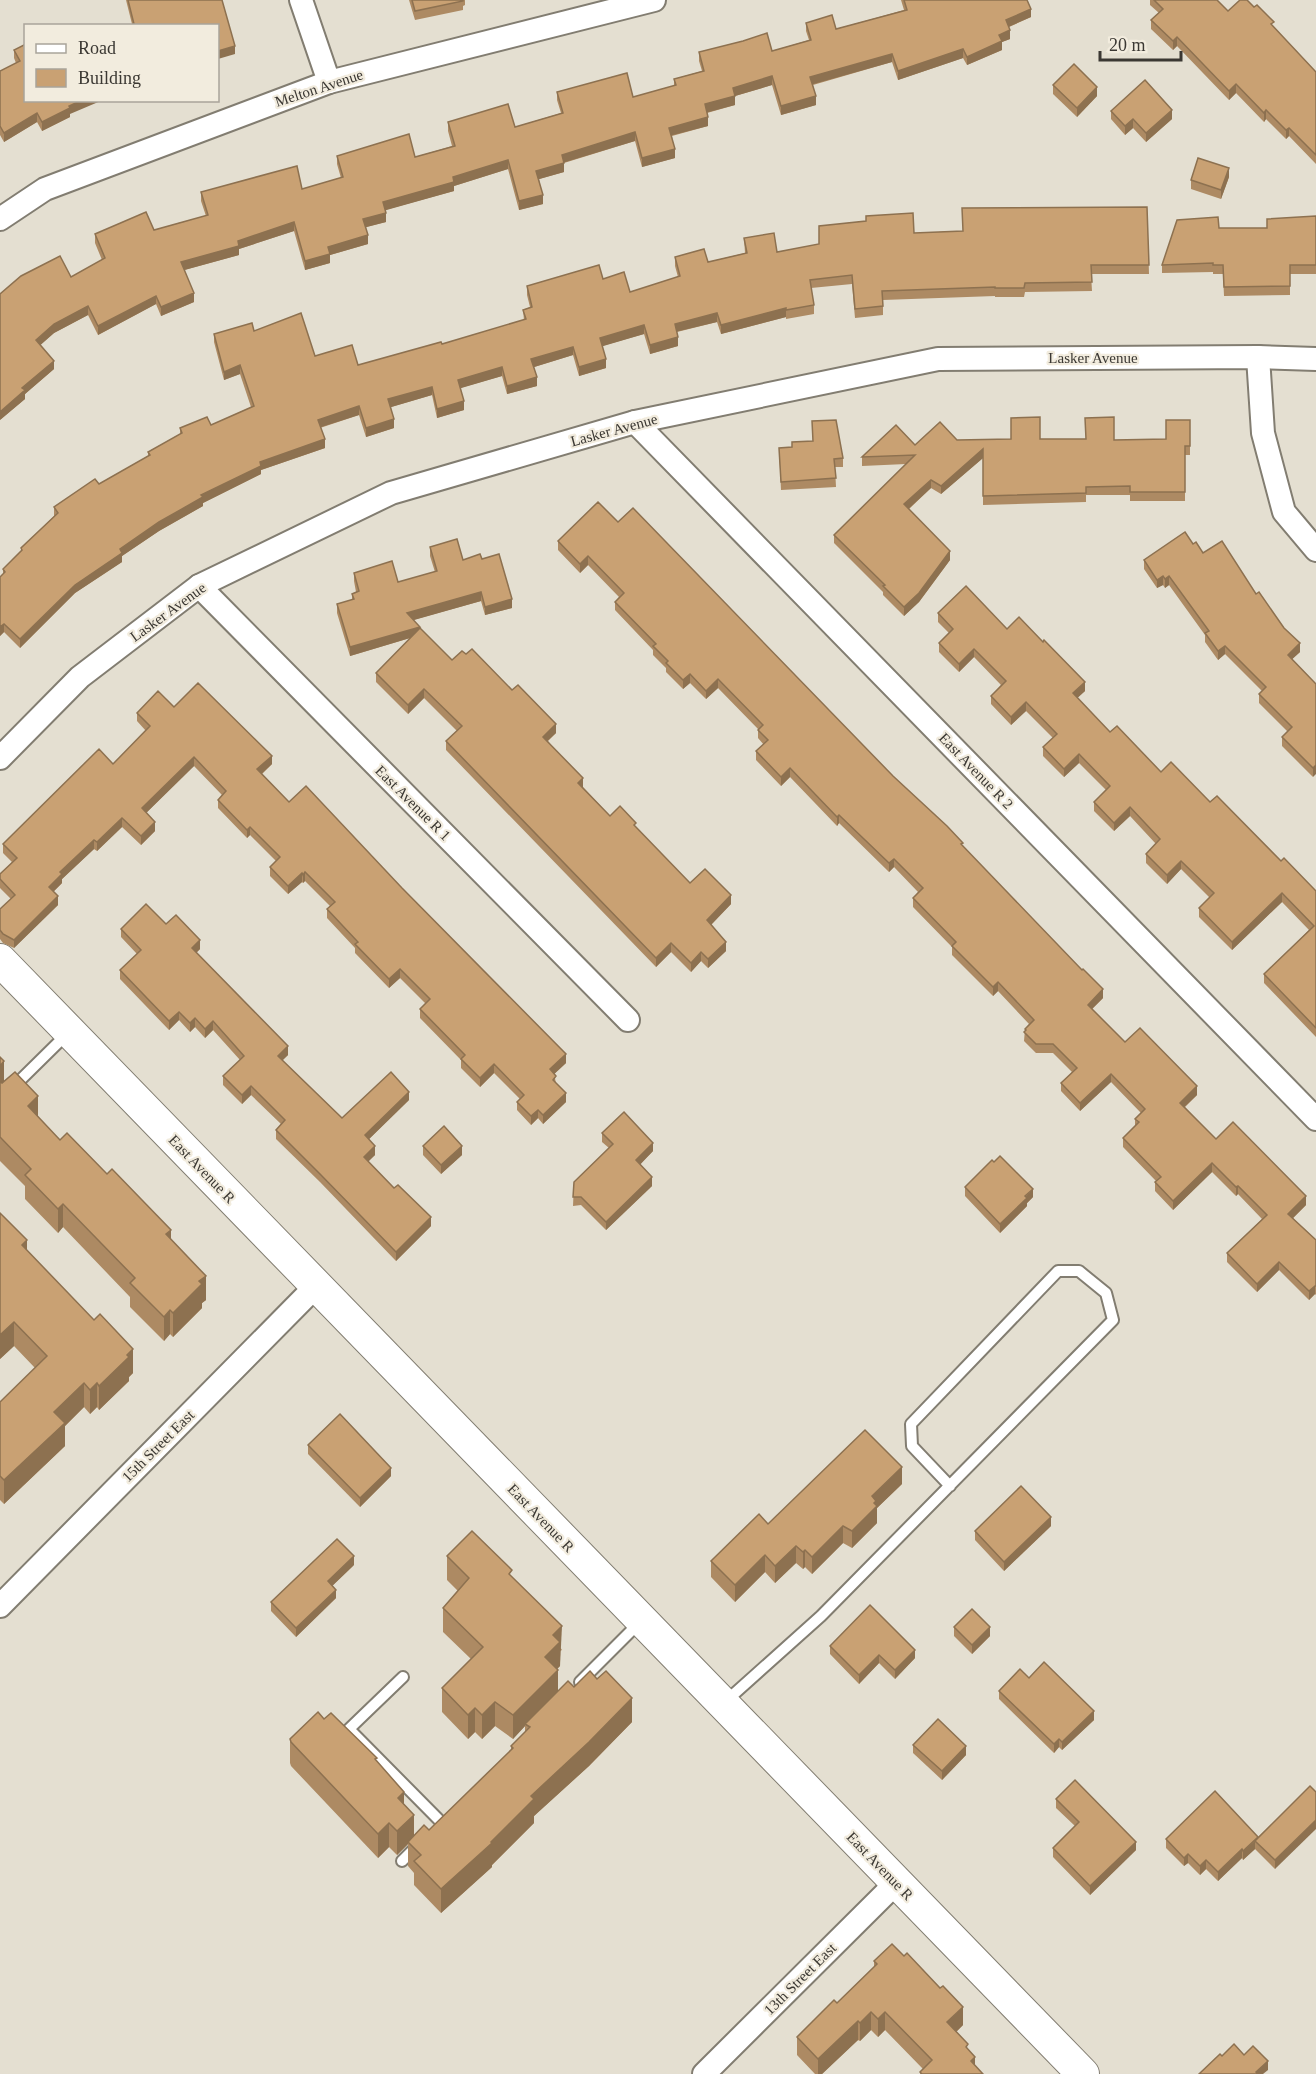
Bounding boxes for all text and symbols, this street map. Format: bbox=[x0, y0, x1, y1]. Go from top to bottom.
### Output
legend bbox=[24, 24, 219, 102]
scale bar bbox=[1100, 24, 1181, 62]
text: 20 m bbox=[1109, 35, 1146, 55]
text: Road bbox=[78, 38, 116, 58]
street label: Melton Avenue bbox=[273, 66, 365, 110]
text: Building bbox=[78, 68, 141, 88]
street label: Lasker Avenue bbox=[1048, 350, 1138, 366]
street label: Lasker Avenue bbox=[569, 411, 660, 449]
street label: Lasker Avenue bbox=[127, 579, 209, 645]
street label: East Avenue R 2 bbox=[936, 730, 1016, 812]
street label: East Avenue R 1 bbox=[372, 762, 454, 844]
street label: East Avenue R bbox=[166, 1132, 238, 1206]
street label: 15th Street East bbox=[119, 1406, 198, 1485]
street label: East Avenue R bbox=[505, 1481, 577, 1555]
street label: East Avenue R bbox=[844, 1829, 916, 1903]
street label: 13th Street East bbox=[761, 1939, 840, 2018]

